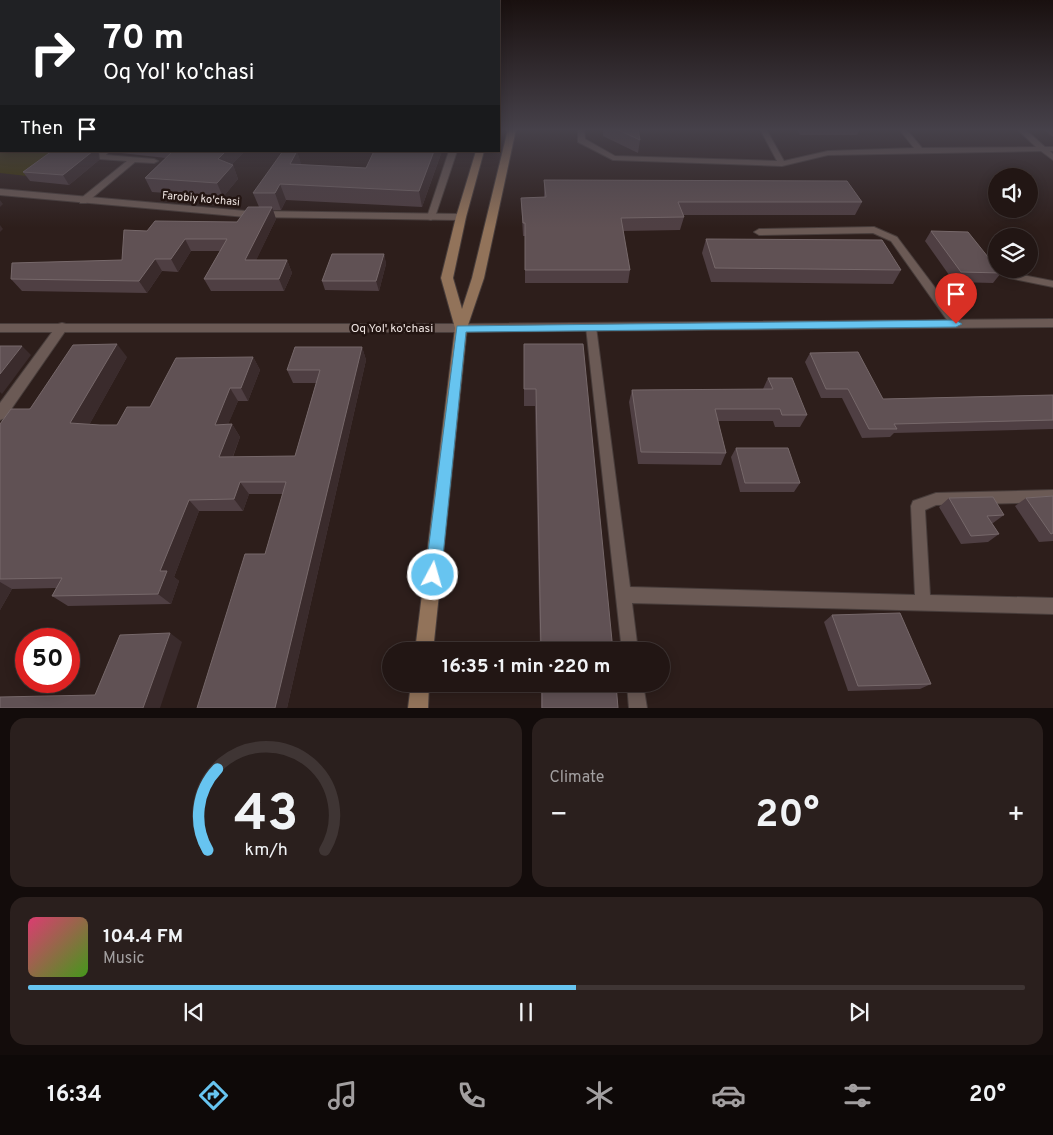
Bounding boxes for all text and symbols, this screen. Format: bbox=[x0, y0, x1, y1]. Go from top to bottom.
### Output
text: 70 m bbox=[103, 17, 184, 61]
icon: right bbox=[20, 20, 85, 85]
text: Oq Yol' ko'chasi bbox=[103, 60, 254, 87]
icon: arrive bbox=[73, 115, 101, 143]
text: Then bbox=[20, 117, 63, 141]
map controls bbox=[988, 168, 1038, 278]
button: sound bbox=[988, 168, 1038, 218]
street label: Farobiy ko'chasi bbox=[161, 189, 240, 209]
button: layers bbox=[988, 228, 1038, 278]
pin bbox=[935, 273, 977, 324]
icon: arrive bbox=[942, 280, 970, 308]
street label: Oq Yol' ko'chasi bbox=[351, 321, 433, 337]
position arrow bbox=[406, 548, 458, 600]
speed limit sign: 50 bbox=[15, 628, 80, 693]
text: 16:35 · 1 min · 220 m bbox=[442, 655, 610, 679]
text: Climate bbox=[550, 768, 604, 788]
text: 43 bbox=[233, 783, 298, 849]
text: 20° bbox=[755, 792, 819, 841]
text: − bbox=[550, 798, 568, 834]
text: + bbox=[1007, 798, 1025, 834]
text: km/h bbox=[244, 839, 287, 862]
text: 104.4 FM bbox=[103, 925, 183, 949]
text: Music bbox=[103, 949, 144, 969]
icon: previous bbox=[180, 998, 208, 1026]
icon: pause bbox=[512, 998, 540, 1026]
icon: next bbox=[845, 998, 873, 1026]
icon: directions bbox=[196, 1078, 231, 1113]
icon: music bbox=[325, 1078, 360, 1113]
icon: phone bbox=[454, 1078, 489, 1113]
icon: climate bbox=[582, 1078, 617, 1113]
icon: car bbox=[711, 1078, 746, 1113]
icon: filters bbox=[840, 1078, 875, 1113]
text: 16:34 bbox=[47, 1082, 102, 1109]
text: 20° bbox=[969, 1082, 1006, 1109]

